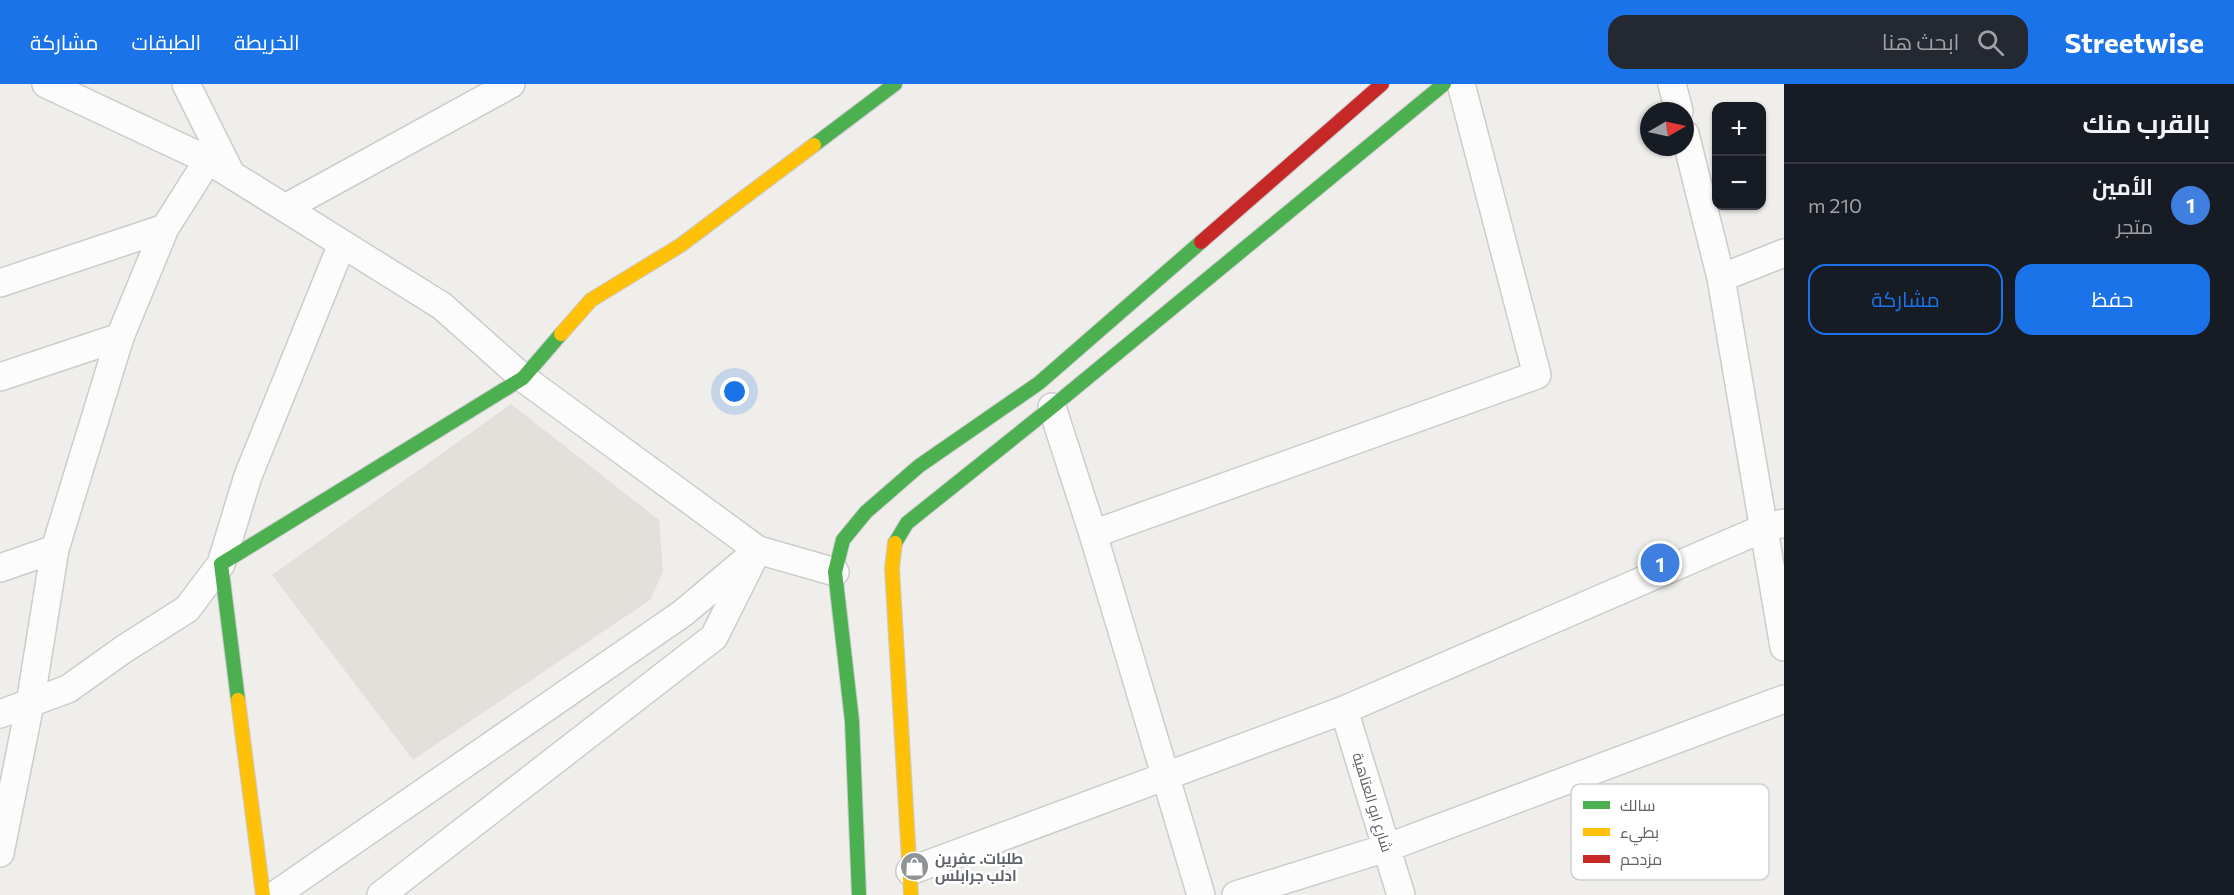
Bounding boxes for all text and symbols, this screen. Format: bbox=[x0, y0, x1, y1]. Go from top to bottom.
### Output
search box bbox=[1608, 15, 2028, 69]
text: Streetwise bbox=[2064, 25, 2204, 59]
icon: search bbox=[1974, 26, 2007, 59]
text: ابحث هنا bbox=[1882, 28, 1959, 55]
text: مشاركة bbox=[30, 29, 99, 54]
text: الطبقات bbox=[132, 29, 201, 54]
text: الخريطة bbox=[234, 29, 300, 54]
north arrow bbox=[1640, 102, 1694, 156]
map controls bbox=[1712, 102, 1766, 210]
button: + bbox=[1712, 102, 1766, 156]
text: بالقرب منك bbox=[2082, 107, 2210, 138]
button: − bbox=[1712, 156, 1766, 210]
text: الأمين bbox=[2092, 173, 2153, 200]
text: 210 m bbox=[1808, 193, 1862, 217]
text: 1 bbox=[2186, 193, 2195, 217]
text: متجر bbox=[2116, 214, 2153, 238]
button: مشاركة bbox=[1808, 264, 2003, 335]
button: حفظ bbox=[2015, 264, 2210, 335]
your location bbox=[720, 377, 749, 406]
pin: 1 bbox=[1640, 540, 1680, 586]
street label: شارع ابو العتاهية bbox=[1346, 750, 1397, 855]
legend bbox=[1571, 784, 1769, 880]
text: سالك bbox=[1620, 795, 1655, 814]
text: بطيء bbox=[1620, 822, 1659, 846]
place label: طلبات. عفرين ادلب جرابلس bbox=[935, 849, 1023, 885]
text: مزدحم bbox=[1620, 849, 1662, 871]
shop icon: طلبات. عفرين ادلب جرابلس bbox=[898, 851, 930, 883]

